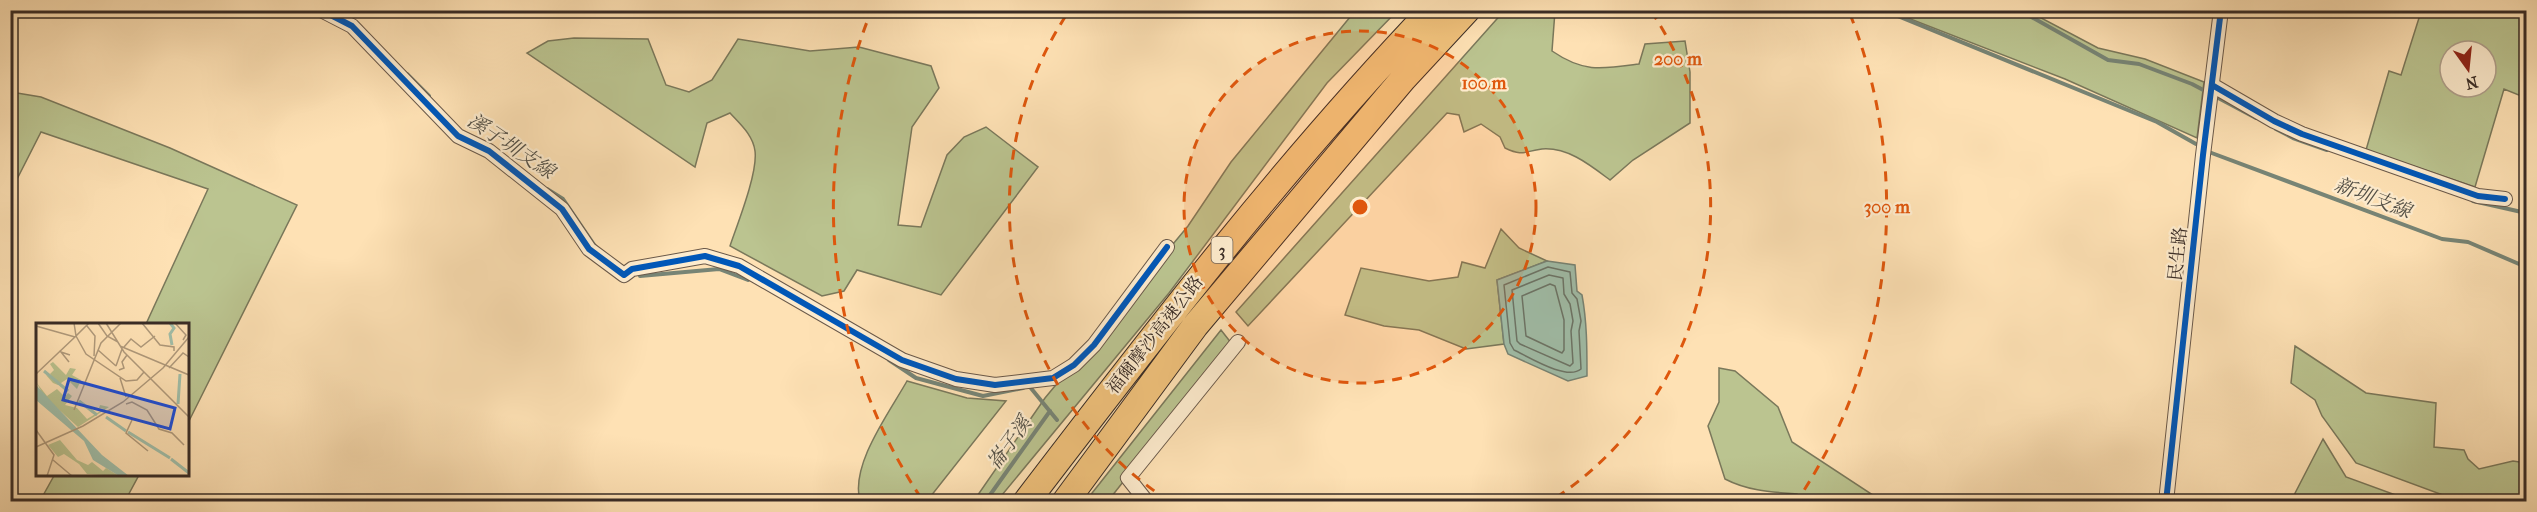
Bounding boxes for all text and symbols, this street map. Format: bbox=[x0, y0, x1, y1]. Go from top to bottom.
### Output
north arrow bbox=[2438, 39, 2498, 99]
text: 200 m bbox=[1654, 49, 1703, 70]
text: N bbox=[2463, 72, 2480, 94]
text: 100 m bbox=[1461, 73, 1508, 94]
water label: 溪子圳支線 bbox=[463, 109, 561, 185]
water label: 新圳支線 bbox=[2332, 173, 2416, 224]
centre of rings bbox=[1350, 197, 1370, 217]
text: 300 m bbox=[1864, 197, 1911, 218]
street label: 民生路 bbox=[2165, 226, 2191, 282]
road number: 3 bbox=[1212, 237, 1232, 263]
street label: 福爾摩沙高速公路 bbox=[1102, 272, 1208, 398]
inset map bbox=[36, 323, 189, 476]
water label: 崙子溪 bbox=[982, 410, 1037, 474]

